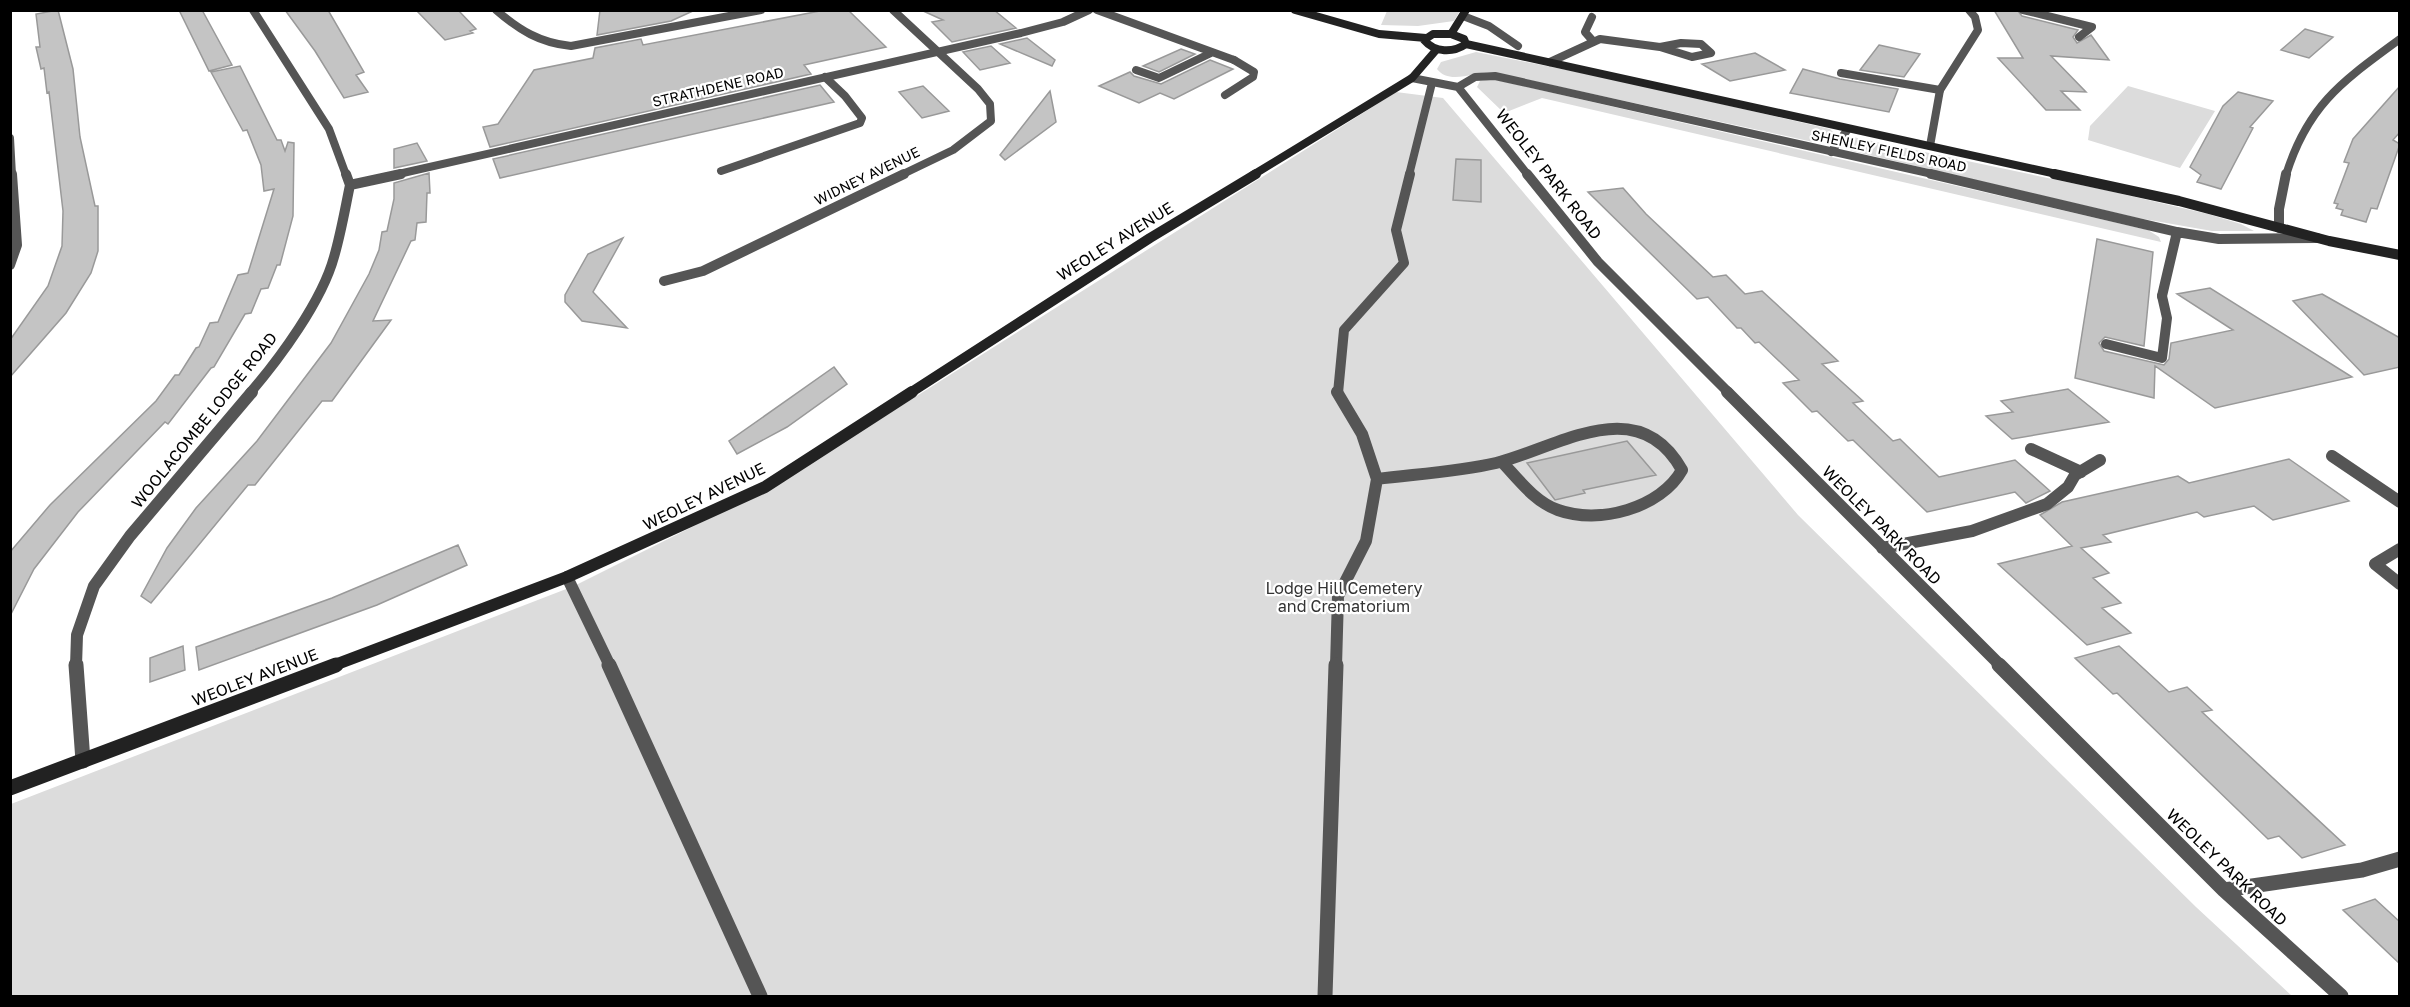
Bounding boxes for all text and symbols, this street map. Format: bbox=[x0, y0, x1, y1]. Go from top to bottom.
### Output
street label: STRATHDENE ROAD bbox=[650, 63, 785, 110]
street label: WEOLEY PARK ROAD bbox=[1492, 105, 1606, 243]
street label: SHENLEY FIELDS ROAD bbox=[1810, 126, 1968, 175]
street label: WIDNEY AVENUE bbox=[811, 143, 922, 208]
street label: WEOLEY AVENUE bbox=[1053, 197, 1177, 285]
street label: WOOLACOMBE LODGE ROAD bbox=[127, 328, 281, 512]
street label: WEOLEY AVENUE bbox=[640, 458, 768, 534]
street label: WEOLEY PARK ROAD bbox=[1818, 461, 1946, 589]
park label: Lodge Hill Cemetery and Crematorium bbox=[1265, 578, 1423, 616]
street label: WEOLEY AVENUE bbox=[189, 644, 321, 710]
street label: WEOLEY PARK ROAD bbox=[2162, 804, 2292, 930]

